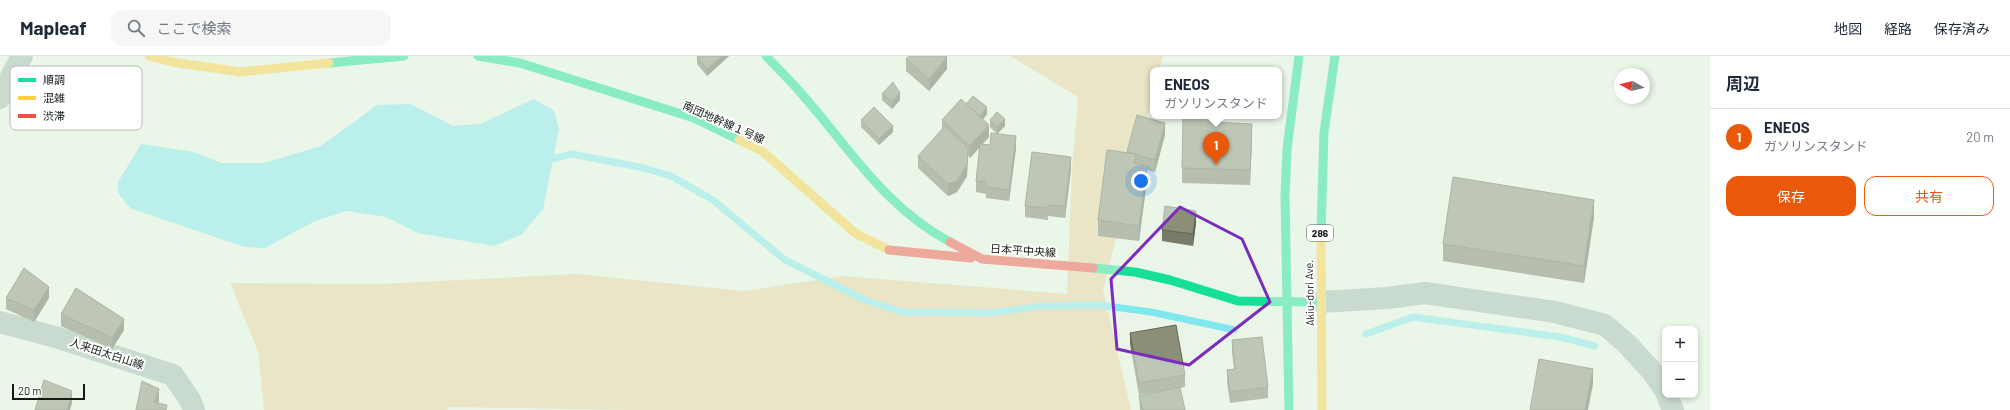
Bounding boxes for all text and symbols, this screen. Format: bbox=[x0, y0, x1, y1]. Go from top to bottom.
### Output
search box bbox=[111, 10, 391, 46]
text: Mapleaf bbox=[20, 16, 87, 39]
icon: search bbox=[125, 17, 147, 39]
text: ここで検索 bbox=[157, 19, 232, 37]
text: 地図 bbox=[1834, 20, 1862, 37]
text: 経路 bbox=[1884, 20, 1912, 37]
text: 保存済み bbox=[1934, 20, 1990, 37]
legend bbox=[10, 66, 142, 130]
popup bbox=[1150, 67, 1282, 119]
north arrow bbox=[1614, 68, 1650, 104]
text: 順調 bbox=[43, 73, 65, 86]
text: 周辺 bbox=[1726, 73, 1760, 93]
text: ENEOS bbox=[1164, 75, 1210, 93]
text: 混雑 bbox=[43, 91, 65, 104]
text: ガソリンスタンド bbox=[1164, 95, 1268, 111]
street label: 南団地幹線１号線 bbox=[681, 98, 767, 146]
text: 渋滞 bbox=[43, 109, 65, 122]
text: ENEOS bbox=[1764, 118, 1810, 136]
text: 1 bbox=[1737, 129, 1741, 145]
text: 20 m bbox=[1966, 129, 1994, 145]
pin: 1 bbox=[1203, 132, 1229, 165]
text: ガソリンスタンド bbox=[1764, 138, 1868, 154]
your location bbox=[1131, 171, 1151, 191]
button: 保存 bbox=[1726, 176, 1856, 216]
button: 共有 bbox=[1864, 176, 1994, 216]
road number: 286 bbox=[1307, 225, 1333, 241]
street label: 日本平中央線 bbox=[990, 241, 1056, 259]
street label: Akiu-dori Ave. bbox=[1302, 260, 1316, 326]
map controls bbox=[1662, 326, 1698, 398]
button: + bbox=[1662, 326, 1698, 362]
street label: 人来田太白山線 bbox=[68, 335, 146, 371]
button: − bbox=[1662, 362, 1698, 398]
scale bar bbox=[12, 382, 85, 401]
text: 20 m bbox=[18, 384, 41, 397]

